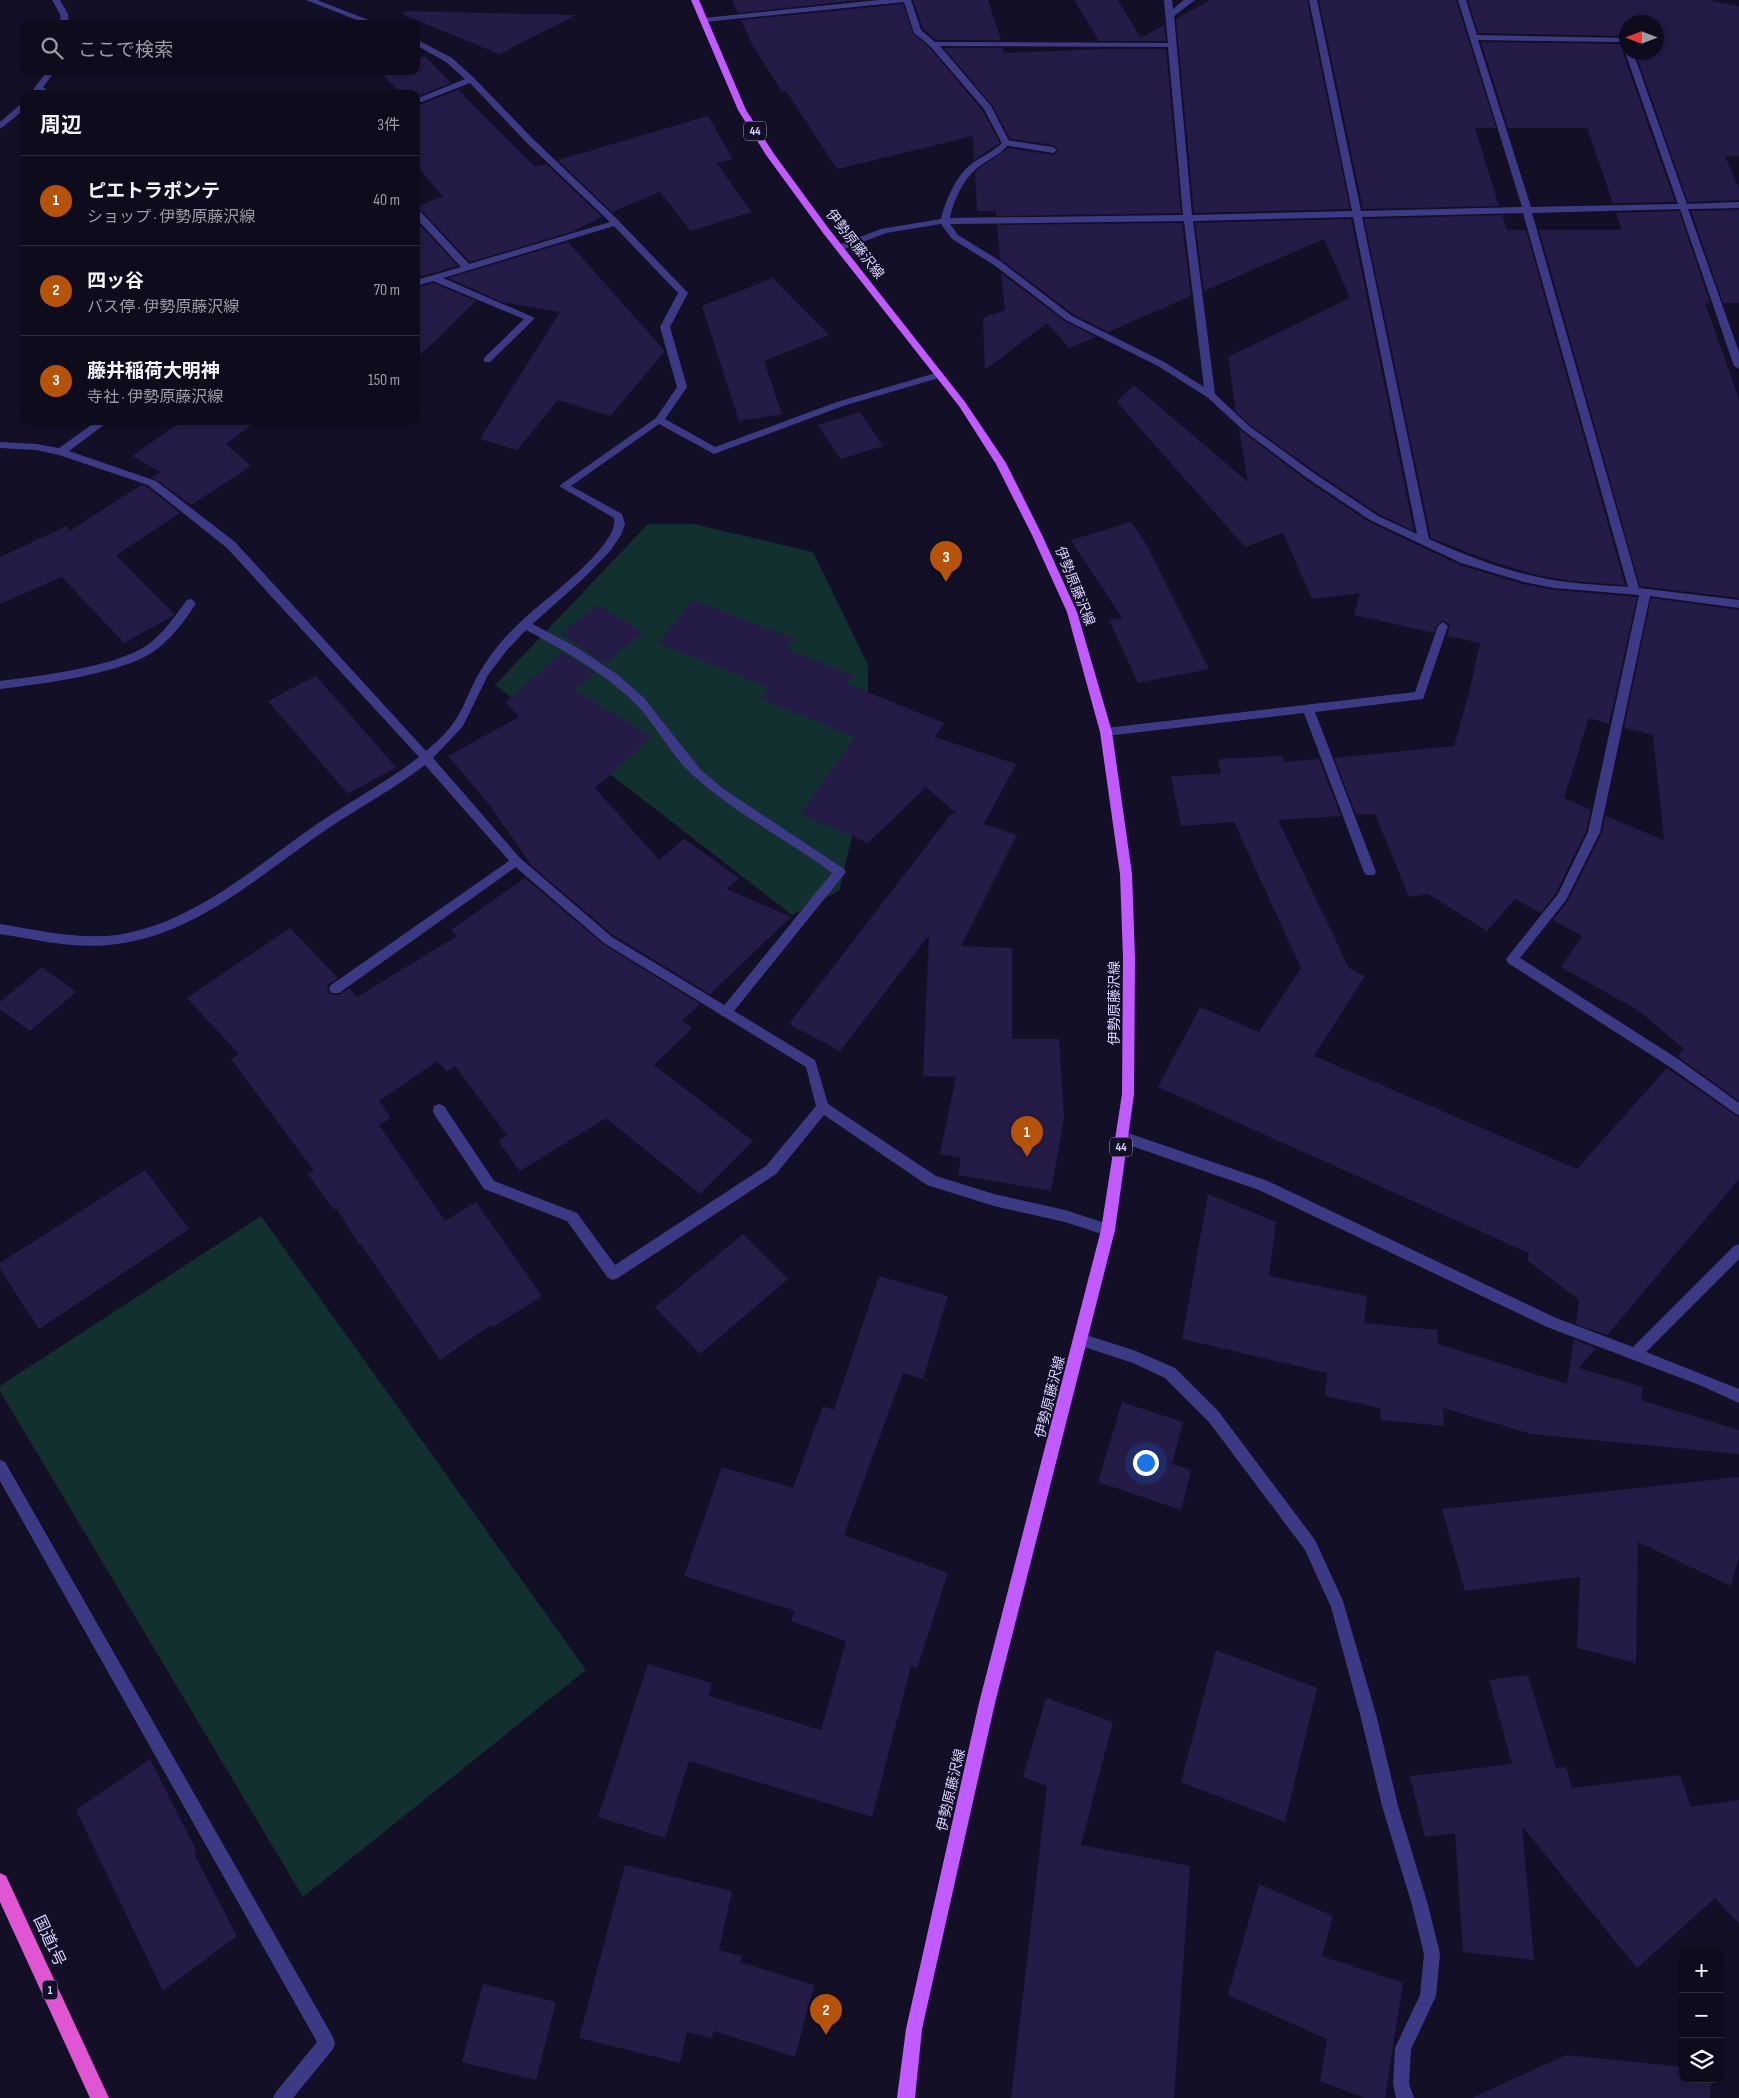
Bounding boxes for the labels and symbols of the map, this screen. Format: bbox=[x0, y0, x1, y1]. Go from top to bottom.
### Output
north arrow bbox=[1619, 15, 1664, 60]
road number: 44 bbox=[744, 122, 766, 140]
street label: 伊勢原藤沢線 bbox=[822, 206, 888, 282]
pin: 3 bbox=[930, 541, 962, 582]
street label: 伊勢原藤沢線 bbox=[1051, 544, 1099, 628]
street label: 伊勢原藤沢線 bbox=[1106, 961, 1123, 1045]
pin: 1 bbox=[1011, 1116, 1043, 1157]
road number: 44 bbox=[1110, 1138, 1132, 1156]
street label: 伊勢原藤沢線 bbox=[1032, 1354, 1068, 1440]
your location bbox=[1133, 1450, 1159, 1476]
street label: 伊勢原藤沢線 bbox=[933, 1747, 969, 1833]
street label: 国道1号 bbox=[29, 1913, 69, 1969]
road number: 1 bbox=[42, 1980, 58, 2000]
pin: 2 bbox=[810, 1994, 842, 2035]

